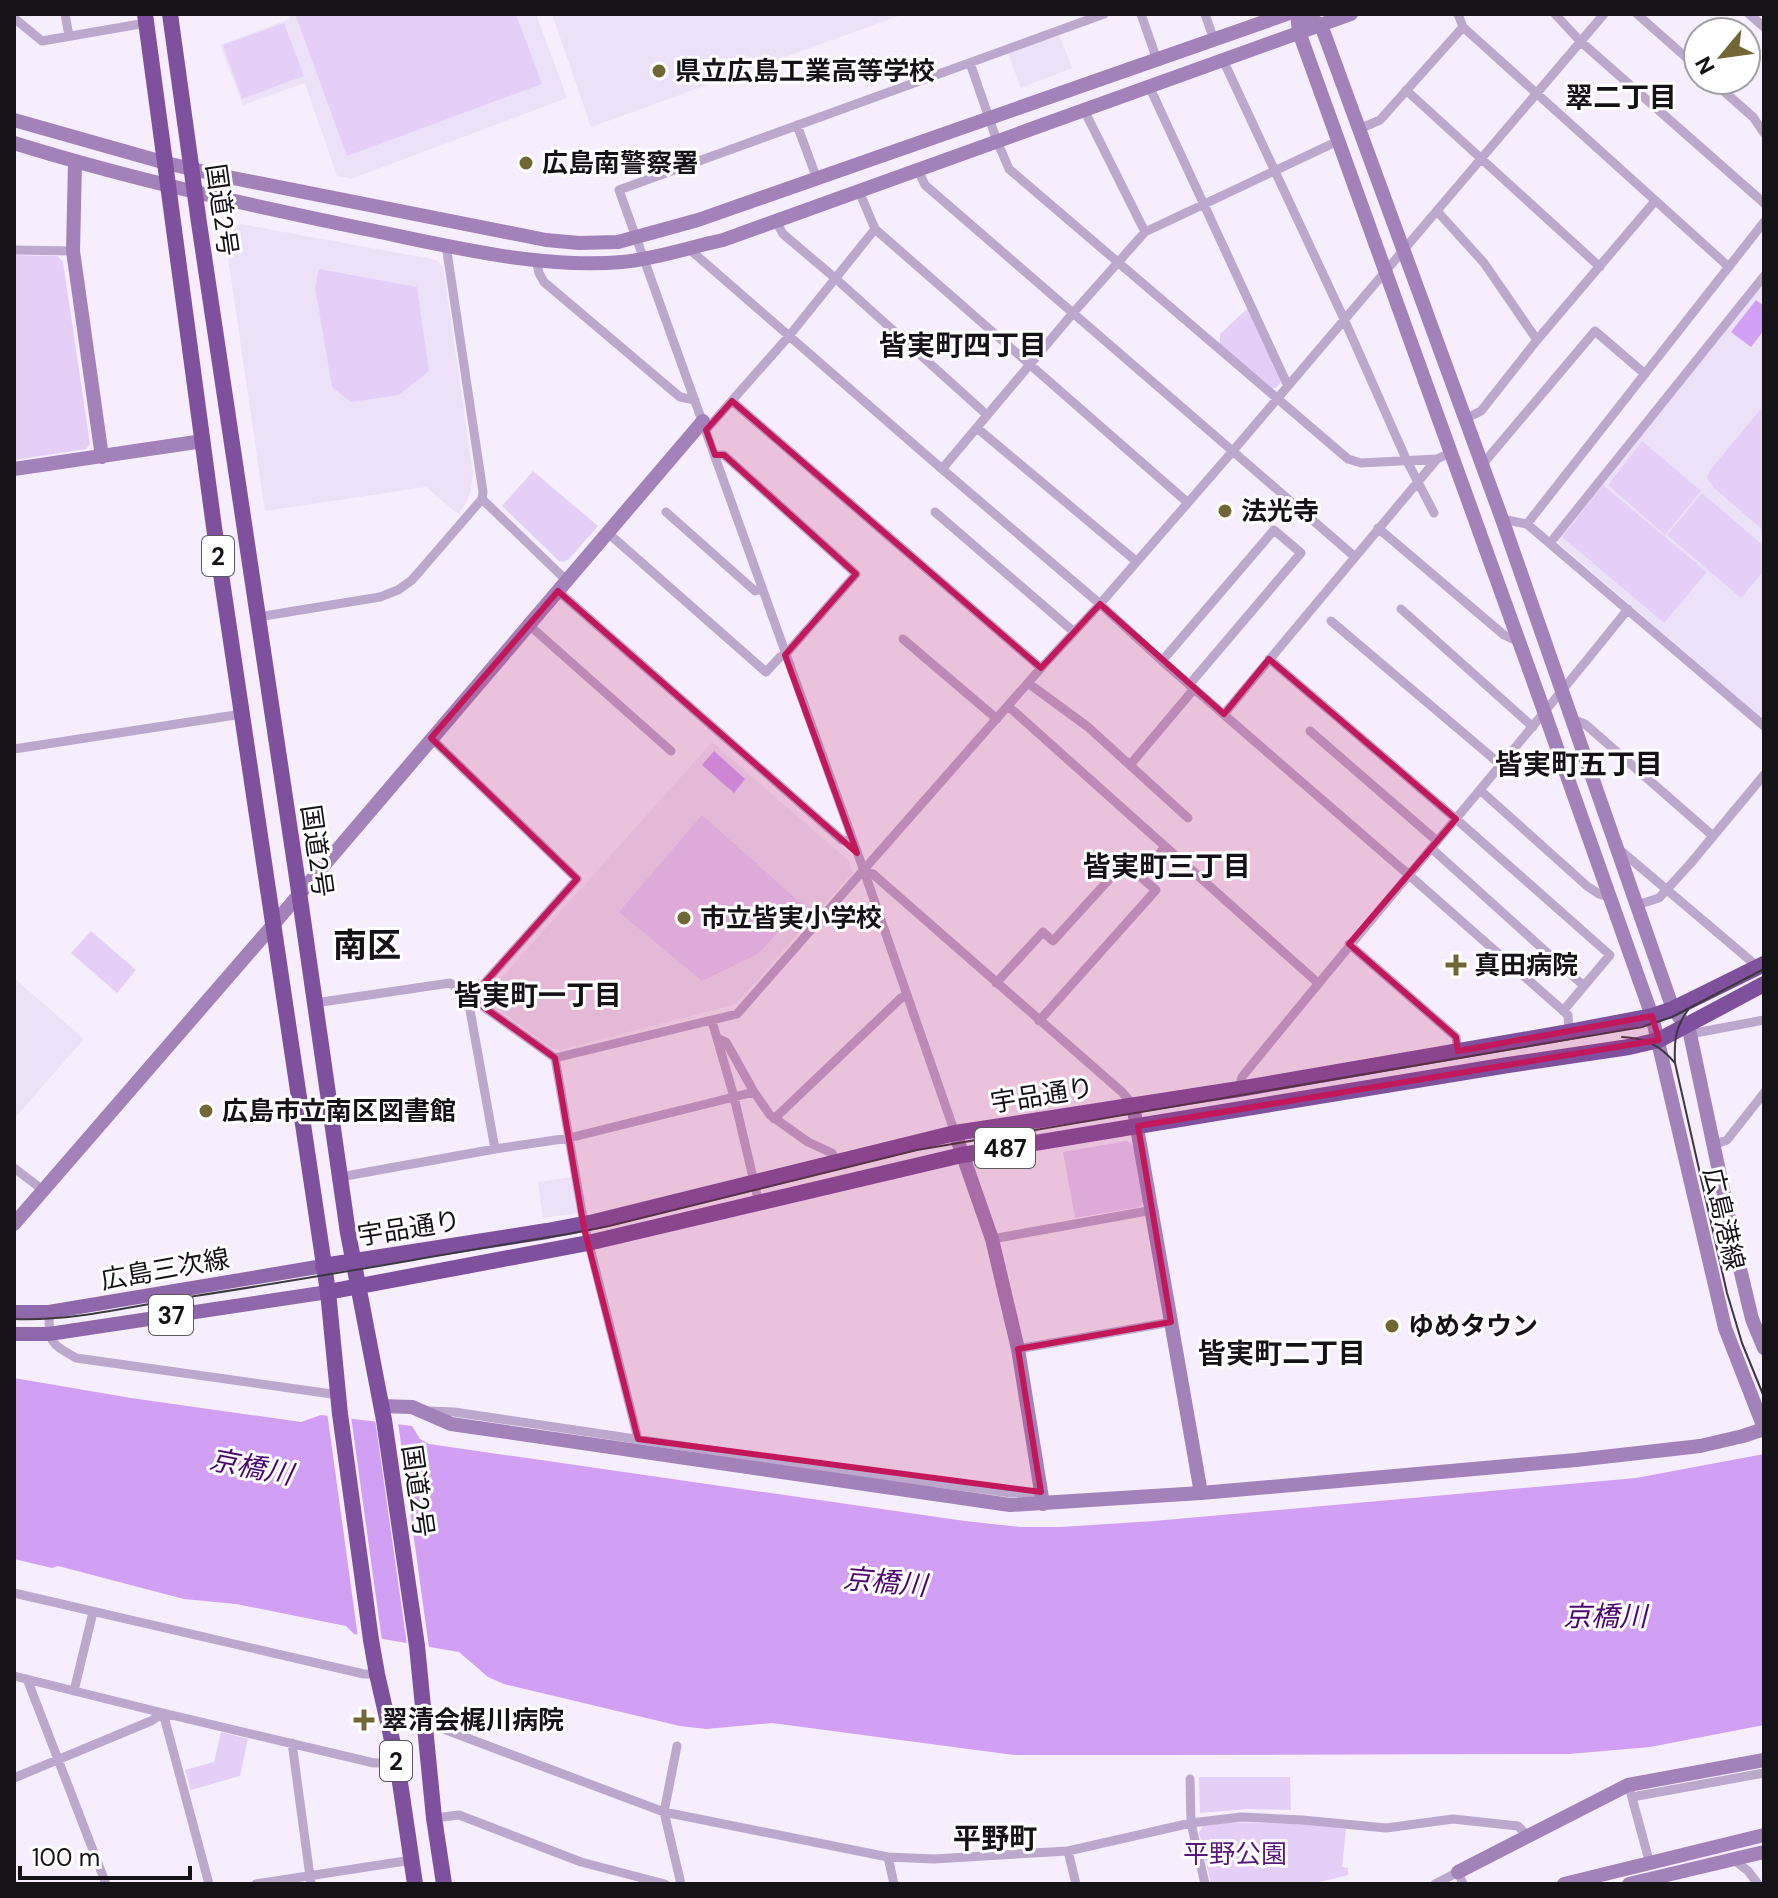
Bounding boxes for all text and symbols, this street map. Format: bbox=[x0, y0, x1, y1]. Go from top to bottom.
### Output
north arrow bbox=[1682, 16, 1762, 96]
text: N bbox=[1688, 51, 1722, 80]
place label: 県立広島工業高等学校 bbox=[675, 54, 935, 88]
marker: 県立広島工業高等学校 bbox=[650, 62, 668, 80]
district label: 翠二丁目 bbox=[1565, 79, 1677, 116]
place label: 広島南警察署 bbox=[542, 146, 698, 180]
marker: 広島南警察署 bbox=[517, 154, 535, 172]
street label: 国道2号 bbox=[199, 162, 245, 258]
district label: 皆実町四丁目 bbox=[879, 327, 1047, 364]
place label: 法光寺 bbox=[1241, 494, 1319, 528]
marker: 法光寺 bbox=[1216, 502, 1234, 520]
road number: 2 bbox=[202, 536, 234, 576]
district label: 皆実町五丁目 bbox=[1495, 746, 1663, 783]
street label: 国道2号 bbox=[294, 803, 340, 899]
district label: 皆実町三丁目 bbox=[1083, 848, 1251, 885]
place label: 市立皆実小学校 bbox=[700, 901, 882, 935]
marker: 市立皆実小学校 bbox=[675, 909, 693, 927]
district label: 南区 bbox=[333, 923, 401, 968]
place label: 真田病院 bbox=[1474, 948, 1578, 982]
marker: 真田病院 bbox=[1445, 954, 1467, 976]
district label: 皆実町一丁目 bbox=[454, 977, 622, 1014]
street label: 宇品通り bbox=[988, 1070, 1096, 1120]
place label: 広島市立南区図書館 bbox=[222, 1094, 456, 1128]
marker: 広島市立南区図書館 bbox=[197, 1102, 215, 1120]
road number: 487 bbox=[975, 1128, 1035, 1168]
street label: 広島港線 bbox=[1696, 1165, 1752, 1273]
street label: 宇品通り bbox=[355, 1203, 463, 1253]
street label: 広島三次線 bbox=[98, 1241, 232, 1297]
road number: 37 bbox=[149, 1295, 193, 1335]
place label: ゆめタウン bbox=[1408, 1309, 1538, 1343]
marker: ゆめタウン bbox=[1383, 1317, 1401, 1335]
district label: 皆実町二丁目 bbox=[1198, 1335, 1366, 1372]
water label: 京橋川 bbox=[206, 1441, 299, 1494]
street label: 国道2号 bbox=[395, 1443, 441, 1539]
water label: 京橋川 bbox=[842, 1560, 931, 1604]
water label: 京橋川 bbox=[1563, 1598, 1650, 1635]
place label: 翠清会梶川病院 bbox=[382, 1703, 564, 1737]
marker: 翠清会梶川病院 bbox=[353, 1709, 375, 1731]
road number: 2 bbox=[380, 1741, 412, 1781]
district label: 平野町 bbox=[953, 1820, 1037, 1857]
scale bar bbox=[20, 1830, 190, 1880]
park label: 平野公園 bbox=[1183, 1837, 1287, 1871]
text: 100 m bbox=[32, 1842, 100, 1873]

